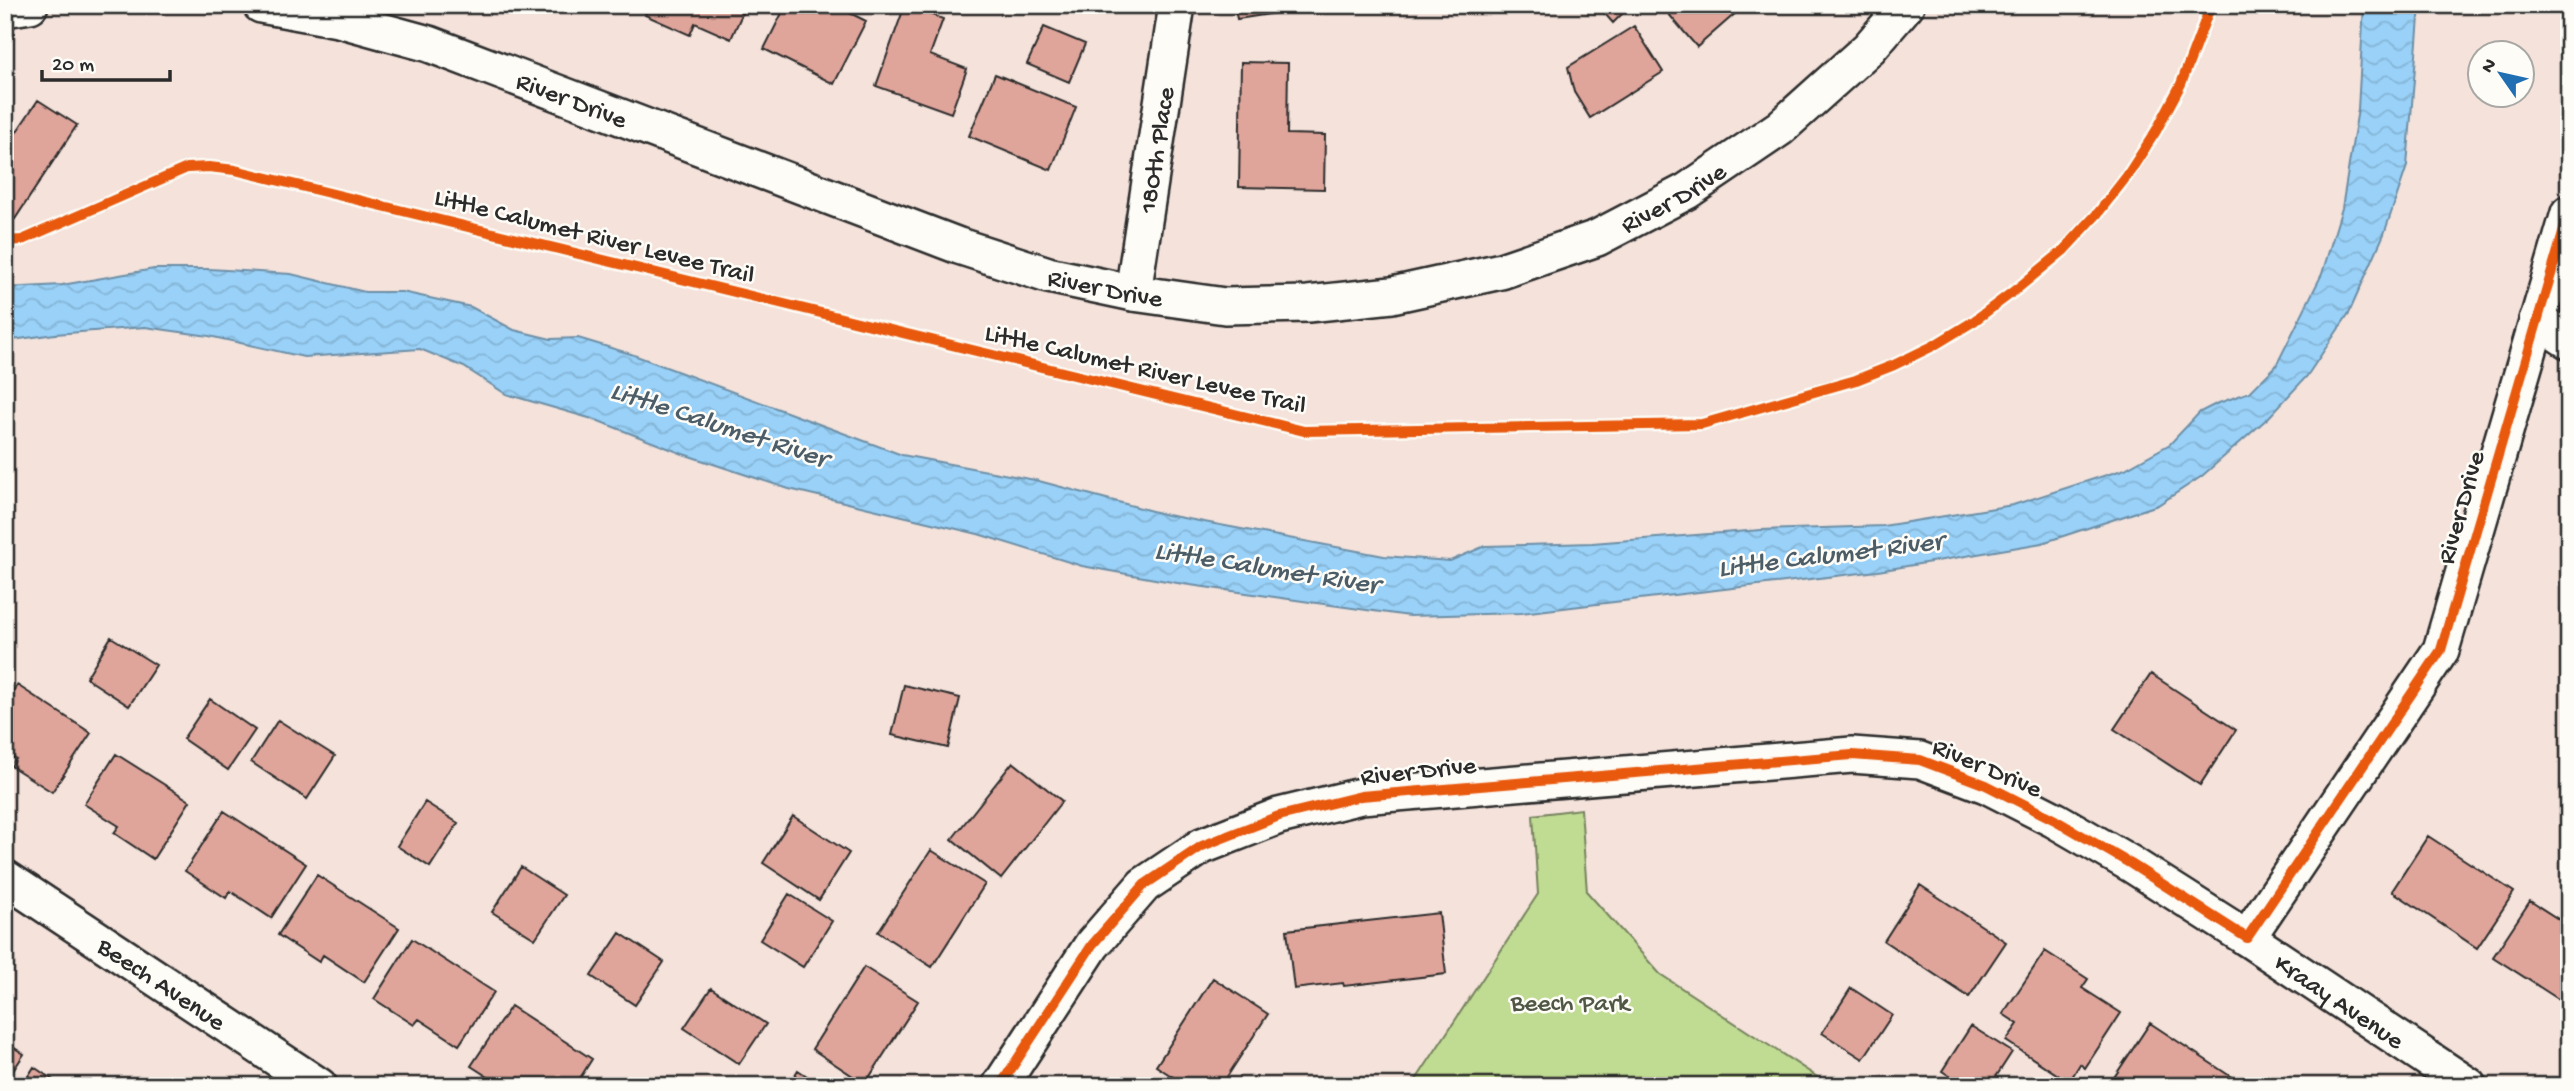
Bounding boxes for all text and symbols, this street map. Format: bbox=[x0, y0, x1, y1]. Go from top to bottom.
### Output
scale bar bbox=[42, 38, 170, 82]
north arrow bbox=[2466, 38, 2536, 108]
text: 20 m bbox=[52, 54, 94, 79]
text: N bbox=[2477, 55, 2503, 78]
street label: River Drive bbox=[511, 68, 631, 138]
street label: 180th Place bbox=[1134, 85, 1184, 216]
street label: River Drive bbox=[1617, 158, 1734, 243]
street label: Little Calumet River Levee Trail bbox=[431, 184, 757, 293]
street label: River Drive bbox=[1044, 264, 1165, 317]
street label: Little Calumet River Levee Trail bbox=[981, 319, 1309, 423]
water label: Little Calumet River bbox=[606, 376, 836, 479]
street label: River Drive bbox=[2432, 448, 2494, 568]
water label: Little Calumet River bbox=[1716, 526, 1950, 587]
water label: Little Calumet River bbox=[1152, 535, 1386, 604]
street label: River Drive bbox=[1927, 733, 2046, 807]
street label: River Drive bbox=[1359, 752, 1478, 795]
street label: Beech Avenue bbox=[89, 932, 231, 1040]
street label: Kraay Avenue bbox=[2267, 949, 2409, 1059]
park label: Beech Park bbox=[1510, 990, 1632, 1021]

